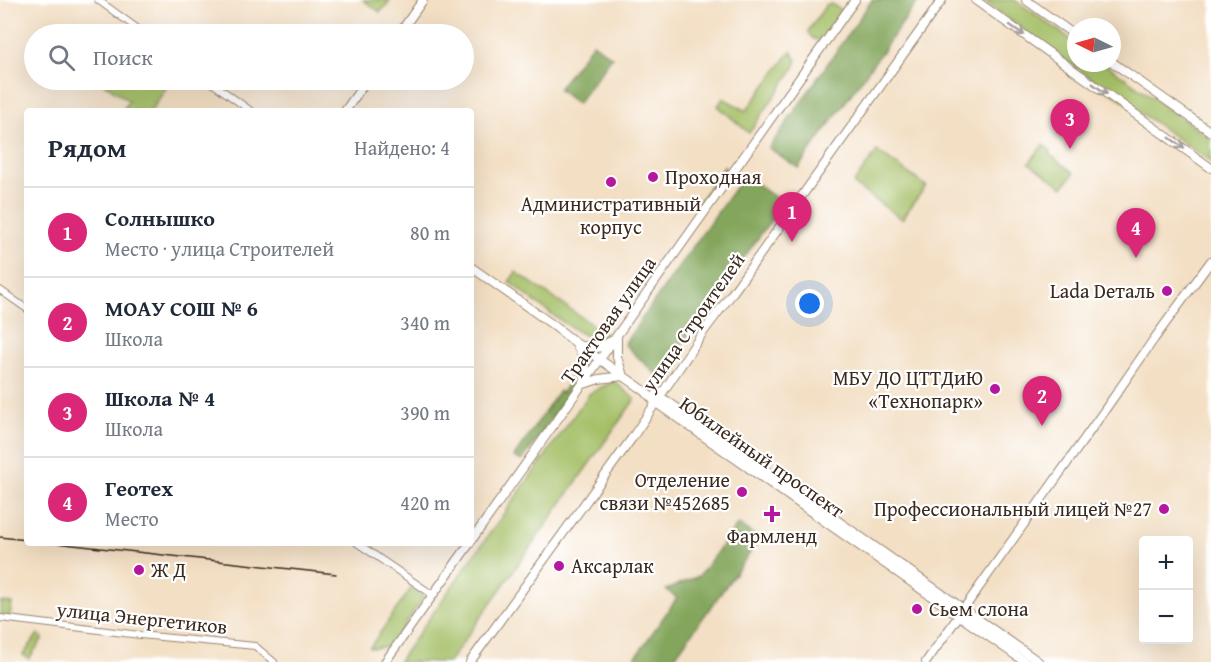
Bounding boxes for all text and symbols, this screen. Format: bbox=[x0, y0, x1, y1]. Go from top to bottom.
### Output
north arrow bbox=[1067, 18, 1121, 72]
one-way arrow bbox=[1008, 23, 1024, 36]
search box bbox=[24, 24, 474, 90]
icon: search bbox=[45, 41, 78, 74]
text: Поиск bbox=[93, 41, 153, 73]
one-way arrow bbox=[1092, 83, 1108, 95]
pin: 3 bbox=[1050, 100, 1090, 149]
text: Рядом bbox=[48, 128, 126, 167]
text: Найдено: 4 bbox=[354, 133, 450, 162]
one-way arrow bbox=[1168, 137, 1184, 149]
place label: Проходная bbox=[665, 162, 761, 191]
marker: Проходная bbox=[646, 170, 660, 184]
marker: Административный корпус bbox=[604, 175, 618, 189]
place label: Административный корпус bbox=[521, 189, 701, 241]
pin: 1 bbox=[772, 192, 812, 242]
text: Солнышко bbox=[105, 202, 215, 234]
pin: 4 bbox=[1116, 208, 1156, 258]
text: 1 bbox=[62, 218, 73, 247]
text: 80 m bbox=[410, 218, 450, 247]
text: Место · улица Строителей bbox=[105, 234, 334, 263]
street label: улица Строителей bbox=[633, 246, 751, 398]
street label: Трактовая улица bbox=[553, 250, 663, 389]
place label: Lada Dеталь bbox=[1050, 276, 1155, 305]
marker: Lada Dеталь bbox=[1160, 284, 1174, 298]
your location bbox=[795, 289, 824, 318]
text: МОАУ СОШ № 6 bbox=[105, 292, 258, 324]
text: 2 bbox=[62, 308, 73, 337]
text: 340 m bbox=[400, 308, 450, 337]
text: Школа bbox=[105, 324, 163, 353]
place label: МБУ ДО ЦТТДиЮ «Технопарк» bbox=[833, 363, 983, 415]
pin: 2 bbox=[1022, 376, 1062, 426]
text: Школа № 4 bbox=[105, 382, 215, 414]
marker: МБУ ДО ЦТТДиЮ «Технопарк» bbox=[988, 382, 1002, 396]
street label: Юбилейный проспект bbox=[674, 389, 851, 525]
text: 3 bbox=[62, 398, 73, 427]
text: 390 m bbox=[400, 398, 450, 427]
text: Школа bbox=[105, 414, 163, 443]
place label: Отделение связи №452685 bbox=[600, 465, 730, 517]
text: Геотех bbox=[105, 472, 173, 504]
marker: Отделение связи №452685 bbox=[735, 485, 749, 499]
text: 4 bbox=[62, 488, 73, 517]
text: 420 m bbox=[400, 488, 450, 517]
place label: Профессиональный лицей №27 bbox=[874, 494, 1152, 523]
marker: Профессиональный лицей №27 bbox=[1157, 502, 1171, 516]
text: Место bbox=[105, 504, 159, 533]
marker: Фармленд bbox=[765, 507, 779, 521]
place label: Фармленд bbox=[727, 521, 817, 550]
map controls bbox=[1139, 536, 1193, 644]
button: + bbox=[1139, 536, 1193, 590]
place label: Аксарлак bbox=[571, 551, 654, 580]
place label: Ж Д bbox=[150, 555, 186, 584]
marker: Аксарлак bbox=[552, 559, 566, 573]
marker: Ж Д bbox=[132, 563, 146, 577]
button: − bbox=[1139, 590, 1193, 644]
street label: улица Энергетиков bbox=[54, 594, 229, 641]
place label: Сьем слона bbox=[929, 594, 1029, 623]
marker: Сьем слона bbox=[910, 602, 924, 616]

